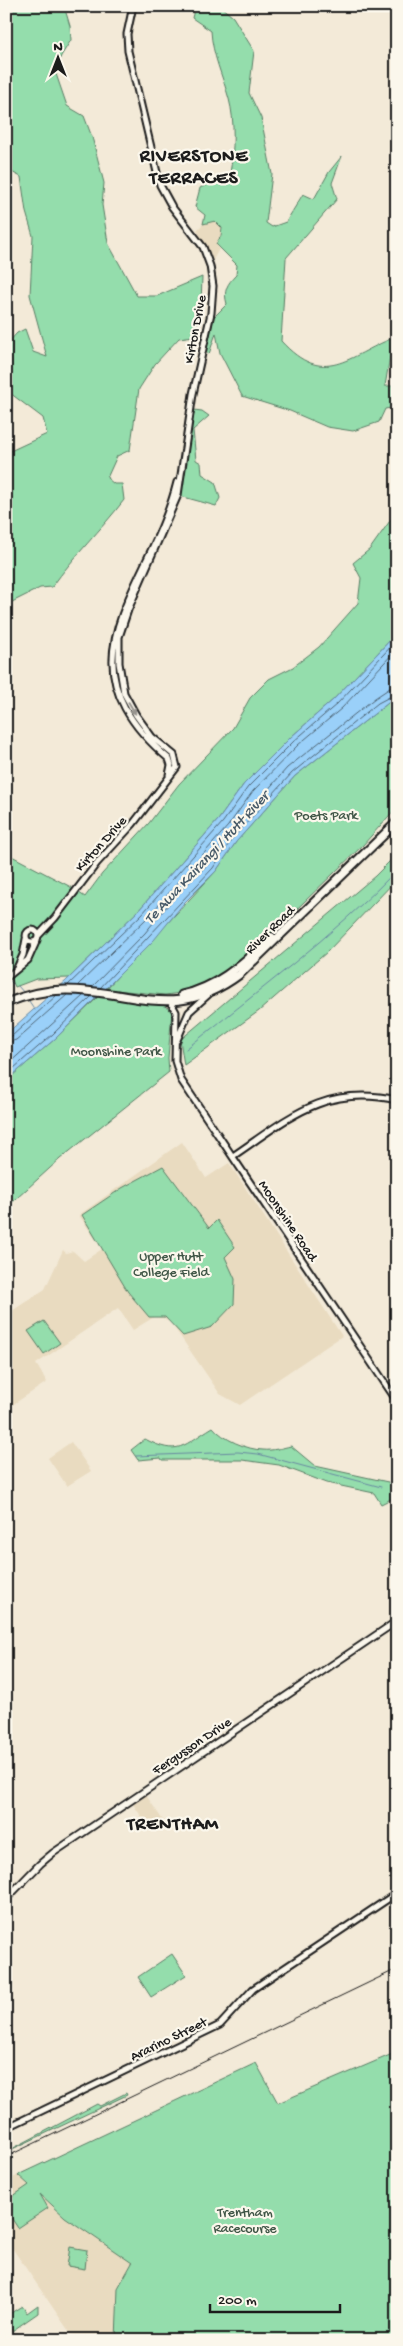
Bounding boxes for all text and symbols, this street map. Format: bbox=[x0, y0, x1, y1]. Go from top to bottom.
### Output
north arrow bbox=[32, 32, 82, 82]
text: N bbox=[53, 39, 63, 56]
district label: RIVERSTONE TERRACES bbox=[139, 146, 249, 191]
street label: Kirton Drive bbox=[182, 293, 212, 365]
one-way arrow bbox=[127, 702, 136, 715]
water label: Te Awa Kairangi / Hutt River bbox=[141, 786, 275, 928]
park label: Poets Park bbox=[293, 808, 359, 825]
street label: Kirton Drive bbox=[72, 813, 132, 876]
street label: River Road bbox=[242, 902, 300, 959]
park label: Moonshine Park bbox=[71, 1044, 163, 1061]
street label: Moonshine Road bbox=[253, 1178, 321, 1267]
park label: Upper Hutt College Field bbox=[133, 1249, 211, 1282]
street label: Fergusson Drive bbox=[149, 1714, 236, 1780]
district label: TRENTHAM bbox=[125, 1814, 219, 1837]
street label: Ararino Street bbox=[128, 2014, 212, 2066]
park label: Trentham Racecourse bbox=[213, 2205, 277, 2238]
scale bar bbox=[210, 2281, 340, 2313]
text: 200 m bbox=[218, 2292, 257, 2310]

